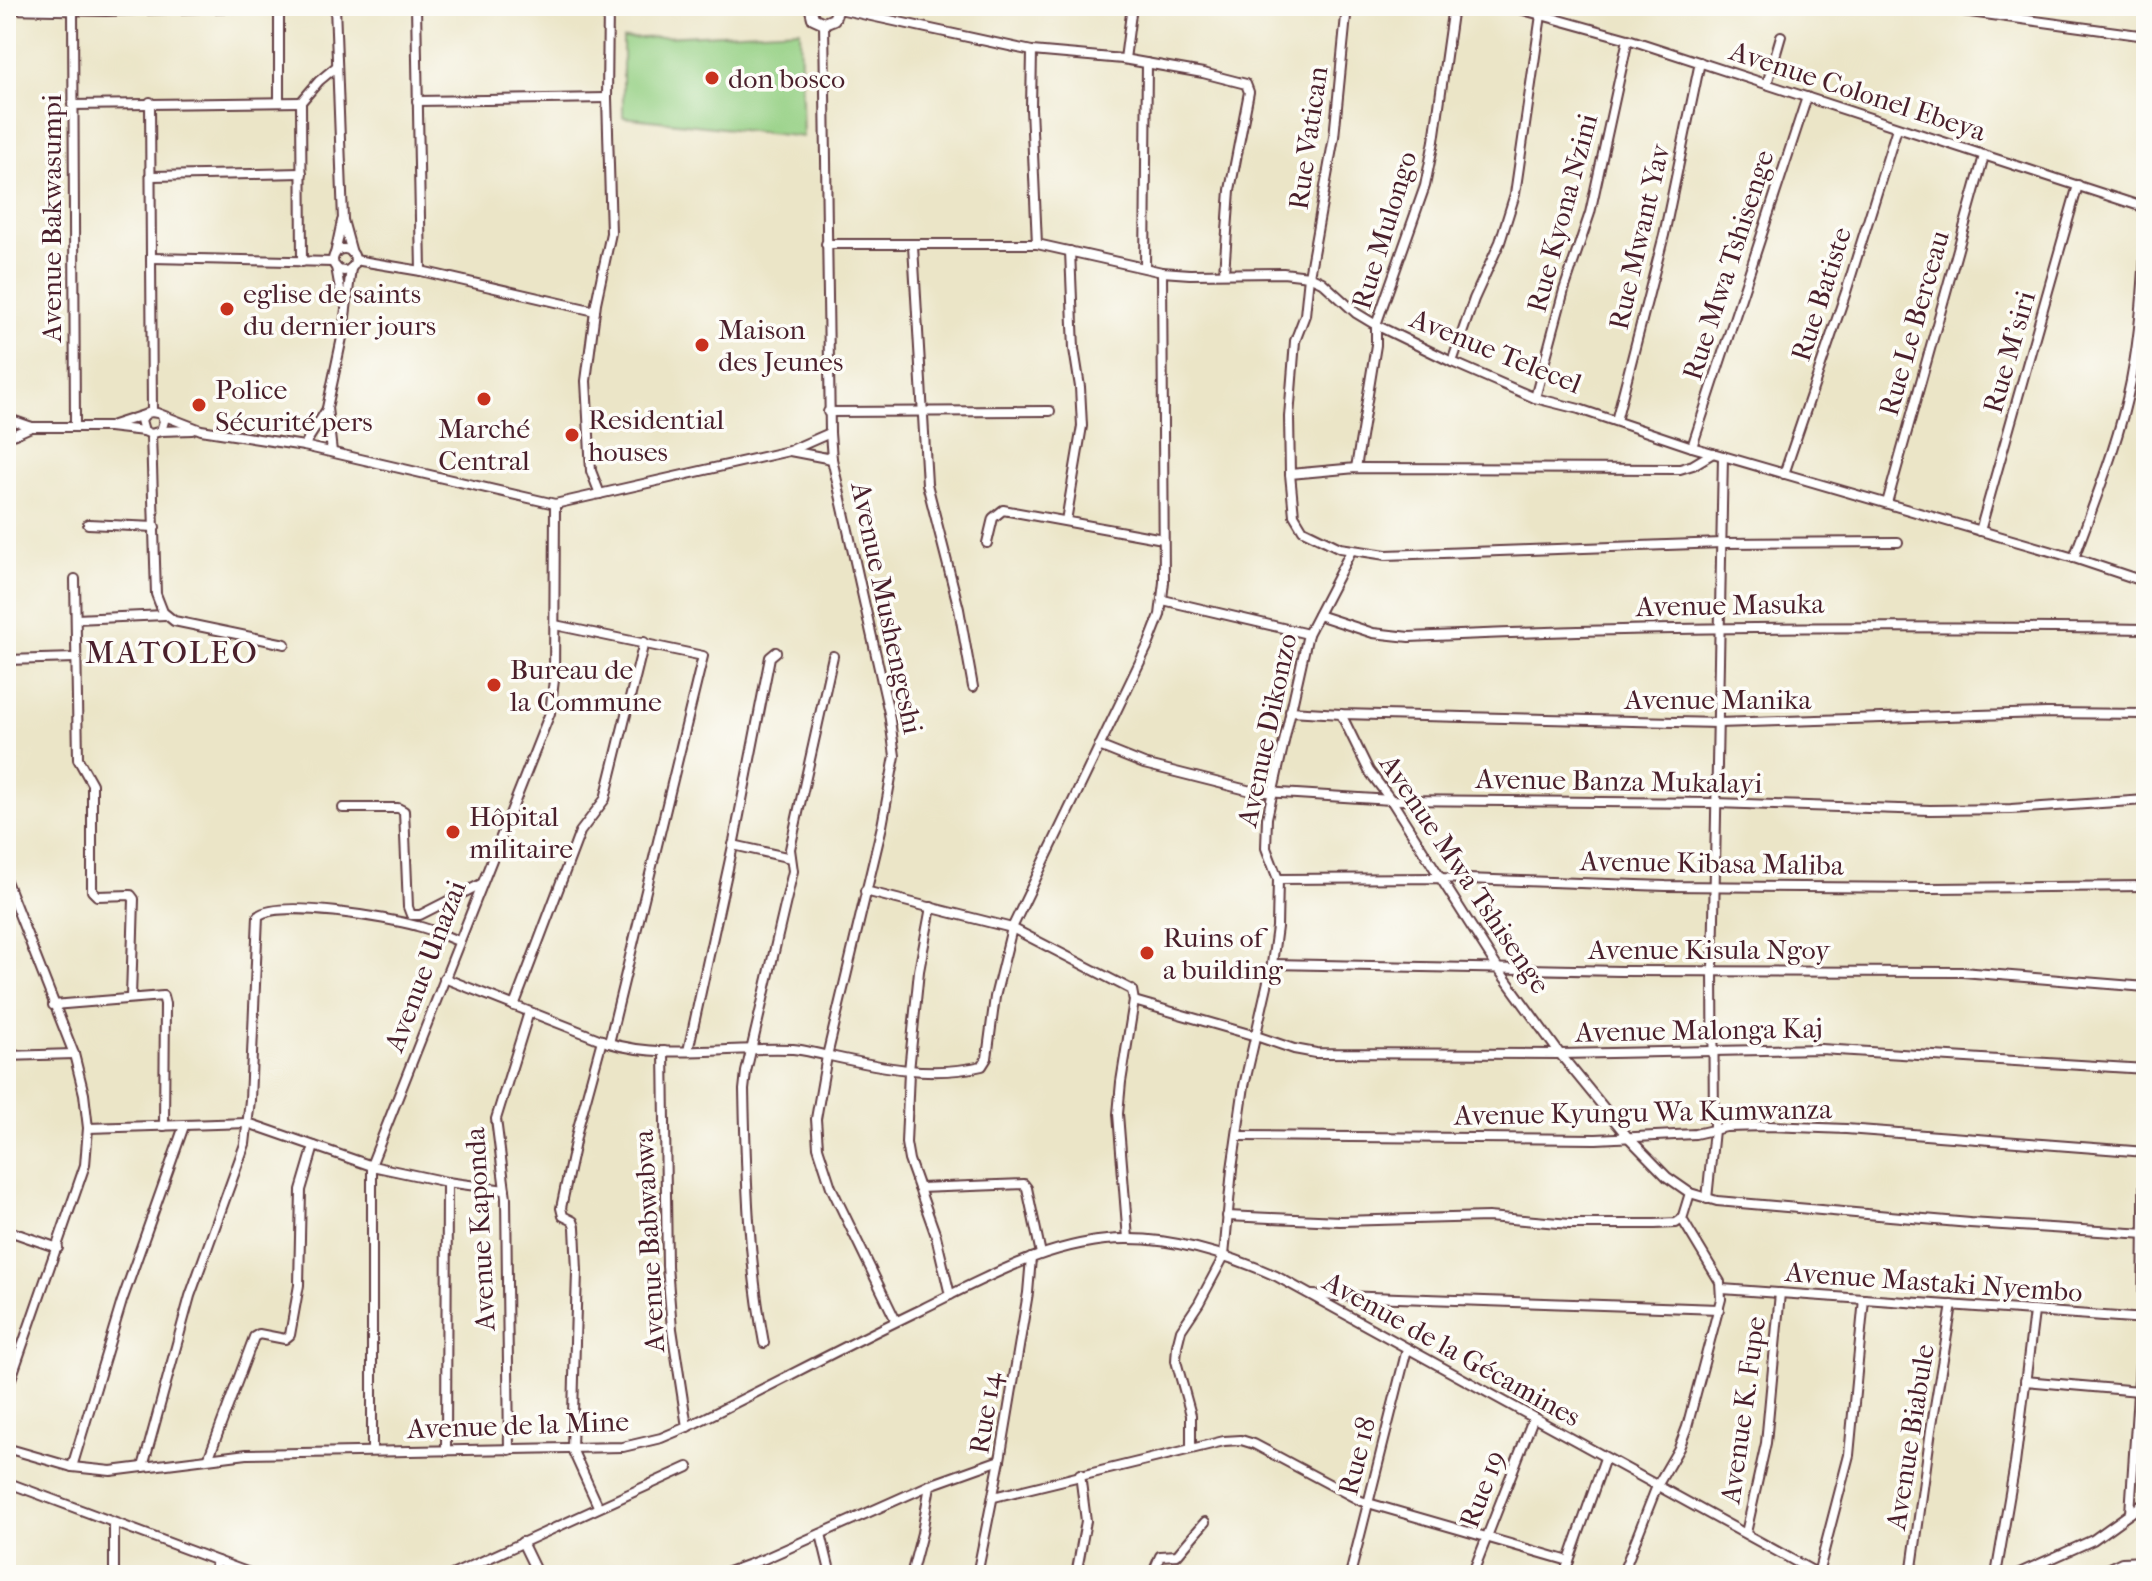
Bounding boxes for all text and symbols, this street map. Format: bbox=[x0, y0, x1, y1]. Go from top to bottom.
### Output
street label: Avenue Colonel Ebeya bbox=[1725, 34, 1991, 148]
place label: don bosco bbox=[728, 62, 845, 95]
street label: Rue Vatican bbox=[1282, 64, 1334, 212]
marker: don bosco bbox=[703, 69, 721, 87]
street label: Avenue Bakwasumpi bbox=[35, 94, 68, 343]
street label: Rue Kyona Nzini bbox=[1520, 110, 1604, 316]
street label: Rue Mwant Yav bbox=[1602, 140, 1677, 333]
street label: Rue Mwa Tshisenge bbox=[1675, 146, 1781, 384]
street label: Rue Mulongo bbox=[1344, 147, 1424, 313]
street label: Rue Batiste bbox=[1784, 223, 1858, 365]
street label: Rue Le Berceau bbox=[1872, 226, 1956, 419]
place label: eglise de saints du dernier jours bbox=[243, 277, 436, 342]
street label: Rue M'siri bbox=[1976, 287, 2042, 417]
marker: eglise de saints du dernier jours bbox=[218, 300, 236, 318]
street label: Avenue Telecel bbox=[1405, 301, 1587, 400]
place label: Maison des Jeunes bbox=[718, 313, 843, 378]
marker: Maison des Jeunes bbox=[693, 336, 711, 354]
place label: Police Sécurité pers bbox=[215, 373, 373, 438]
marker: Marché Central bbox=[475, 390, 493, 408]
marker: Police Sécurité pers bbox=[190, 396, 208, 414]
place label: Residential houses bbox=[588, 403, 725, 468]
place label: Marché Central bbox=[438, 412, 530, 477]
marker: Residential houses bbox=[563, 426, 581, 444]
street label: Avenue Mushengeshi bbox=[844, 478, 930, 737]
street label: Avenue Masuka bbox=[1635, 587, 1826, 623]
street label: Avenue Dikonzo bbox=[1230, 630, 1304, 831]
district label: MATOLEO bbox=[85, 634, 259, 671]
place label: Bureau de la Commune bbox=[509, 653, 662, 718]
marker: Bureau de la Commune bbox=[485, 676, 503, 694]
street label: Avenue Manika bbox=[1624, 683, 1812, 716]
street label: Avenue Mwa Tshisenge bbox=[1372, 747, 1557, 1000]
street label: Avenue Banza Mukalayi bbox=[1474, 762, 1763, 800]
place label: Hôpital militaire bbox=[469, 800, 573, 865]
marker: Hôpital militaire bbox=[444, 823, 462, 841]
street label: Avenue Kibasa Maliba bbox=[1579, 844, 1845, 882]
street label: Avenue Unazai bbox=[377, 876, 473, 1057]
place label: Ruins of a building bbox=[1163, 921, 1284, 986]
street label: Avenue Kisula Ngoy bbox=[1587, 933, 1831, 966]
marker: Ruins of a building bbox=[1138, 944, 1156, 962]
street label: Avenue Malonga Kaj bbox=[1574, 1011, 1823, 1049]
street label: Avenue Kyungu Wa Kumwanza bbox=[1453, 1092, 1833, 1132]
street label: Avenue Kaponda bbox=[458, 1125, 502, 1332]
street label: Avenue Babwabwa bbox=[627, 1128, 671, 1354]
street label: Avenue Mastaki Nyembo bbox=[1783, 1255, 2084, 1309]
street label: Avenue de la Gécamines bbox=[1317, 1264, 1586, 1433]
street label: Avenue K. Fupe bbox=[1713, 1314, 1772, 1507]
street label: Avenue Biabule bbox=[1879, 1342, 1941, 1533]
street label: Rue 14 bbox=[962, 1368, 1008, 1456]
street label: Avenue de la Mine bbox=[405, 1405, 630, 1445]
street label: Rue 18 bbox=[1331, 1413, 1383, 1499]
street label: Rue 19 bbox=[1452, 1446, 1512, 1532]

